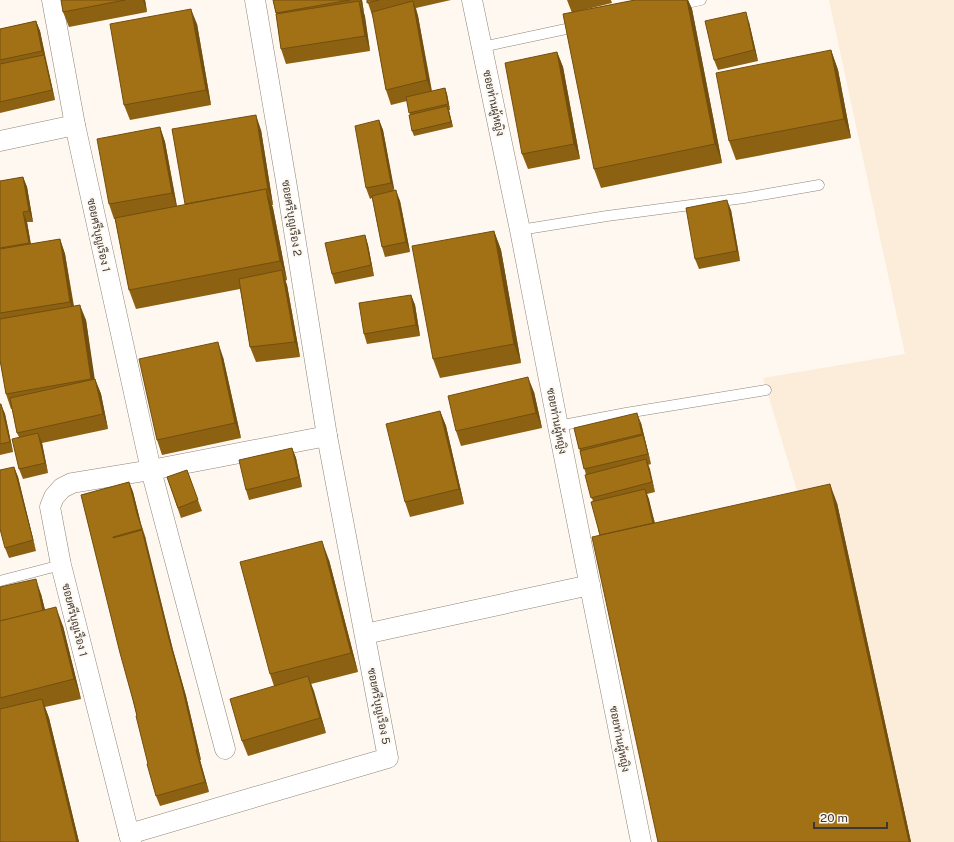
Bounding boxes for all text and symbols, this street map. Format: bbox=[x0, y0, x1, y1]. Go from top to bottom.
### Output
street label: ซอยท่านผู้หญิง bbox=[479, 69, 508, 137]
street label: ซอยศรีบุญเรือง 2 bbox=[277, 179, 306, 258]
street label: ซอยศรีบุญเรือง 1 bbox=[82, 197, 115, 274]
street label: ซอยท่านผู้หญิง bbox=[543, 387, 570, 455]
street label: ซอยศรีบุญเรือง 1 bbox=[57, 582, 92, 659]
street label: ซอยศรีบุญเรือง 5 bbox=[363, 666, 394, 746]
street label: ซอยท่านผู้หญิง bbox=[606, 705, 633, 773]
scale bar bbox=[814, 804, 887, 830]
text: 20 m bbox=[820, 811, 848, 825]

